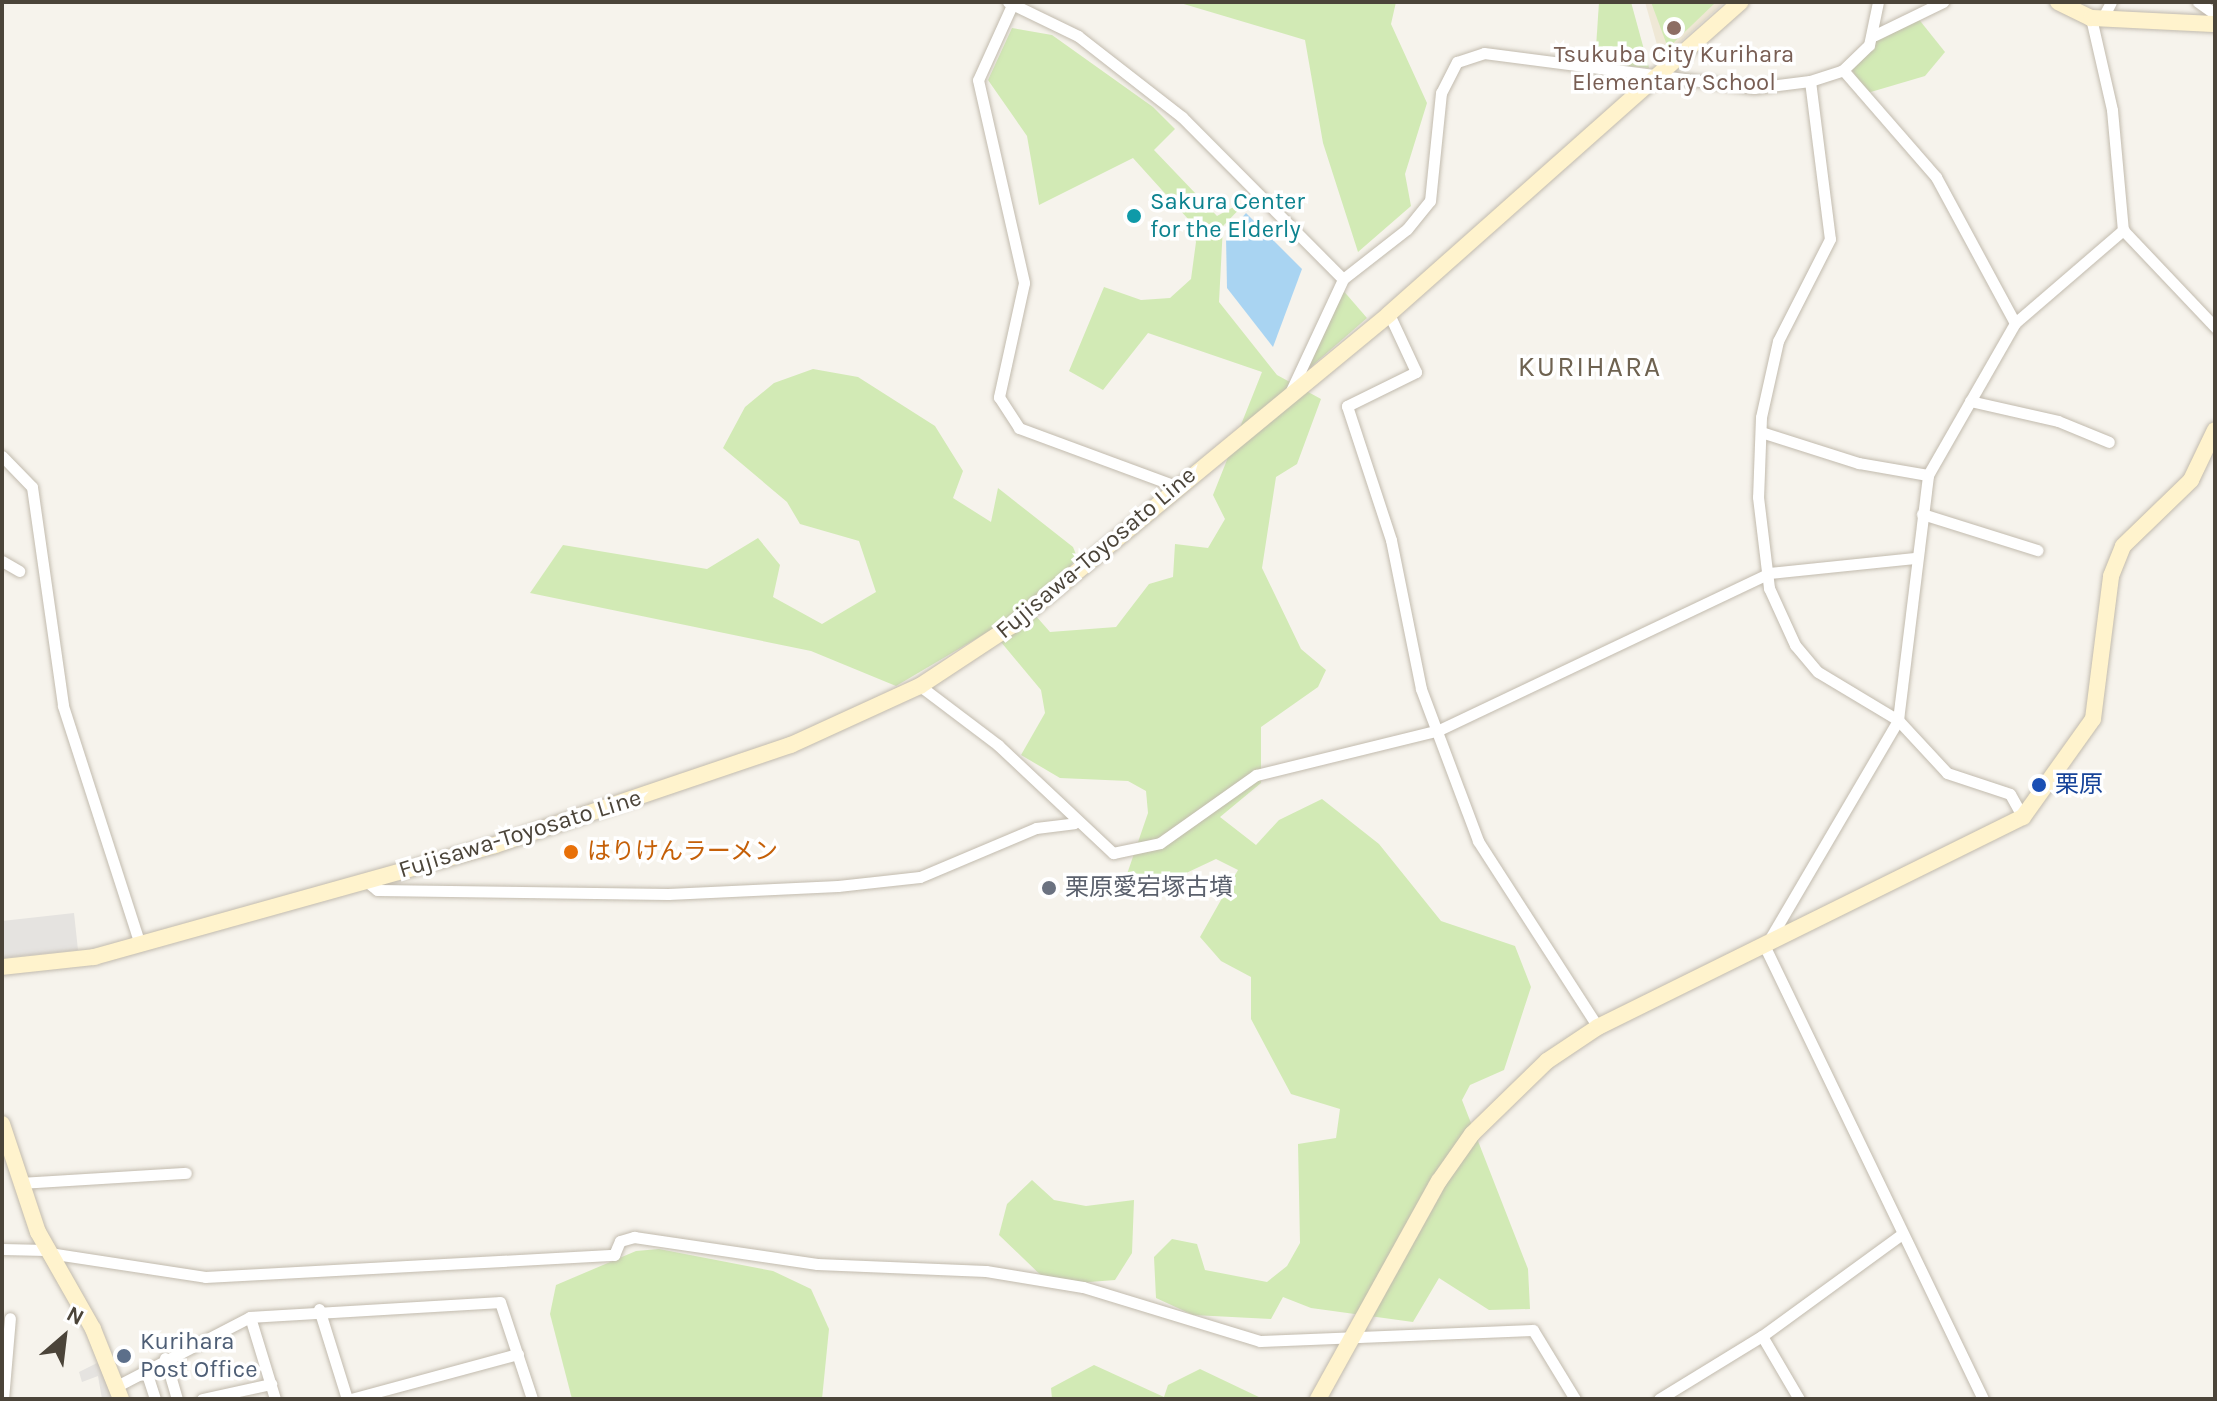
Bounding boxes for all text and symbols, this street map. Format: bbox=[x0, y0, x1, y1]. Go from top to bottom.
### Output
marker: Tsukuba City Kurihara Elementary School bbox=[1665, 19, 1683, 37]
place label: Tsukuba City Kurihara Elementary School bbox=[1554, 41, 1794, 97]
place label: Sakura Center for the Elderly bbox=[1150, 188, 1305, 244]
marker: Sakura Center for the Elderly bbox=[1125, 207, 1143, 225]
district label: KURIHARA bbox=[1518, 350, 1662, 384]
street label: Fujisawa-Toyosato Line bbox=[990, 461, 1202, 645]
place label: 栗原 bbox=[2055, 771, 2103, 799]
marker: 栗原 bbox=[2030, 776, 2048, 794]
street label: Fujisawa-Toyosato Line bbox=[395, 783, 645, 885]
place label: はりけんラーメン bbox=[587, 838, 779, 866]
marker: はりけんラーメン bbox=[562, 843, 580, 861]
place label: 栗原愛宕塚古墳 bbox=[1065, 874, 1233, 902]
marker: 栗原愛宕塚古墳 bbox=[1040, 879, 1058, 897]
north arrow bbox=[24, 1297, 104, 1377]
text: N bbox=[62, 1301, 88, 1331]
place label: Kurihara Post Office bbox=[140, 1328, 258, 1384]
marker: Kurihara Post Office bbox=[115, 1347, 133, 1365]

